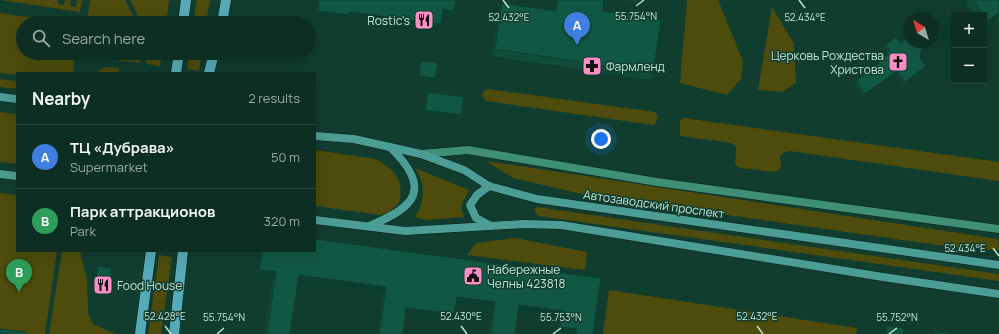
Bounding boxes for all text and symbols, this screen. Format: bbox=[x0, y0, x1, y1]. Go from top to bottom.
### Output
restaurant icon: Rostic's bbox=[413, 9, 435, 31]
text: 55.754°N bbox=[615, 9, 657, 23]
text: 52.432°E bbox=[488, 10, 530, 24]
text: 52.434°E bbox=[784, 10, 826, 24]
place label: Rostic's bbox=[367, 12, 410, 29]
pin: A bbox=[564, 12, 590, 45]
north arrow bbox=[903, 12, 939, 48]
map controls bbox=[951, 12, 987, 84]
button: + bbox=[951, 12, 987, 48]
search box bbox=[16, 16, 316, 60]
icon: search bbox=[30, 27, 52, 49]
text: Search here bbox=[62, 28, 145, 49]
place label: Церковь Рождества Христова bbox=[771, 47, 884, 78]
button: − bbox=[951, 48, 987, 84]
church icon: Церковь Рождества Христова bbox=[887, 51, 909, 73]
pharmacy icon: Фармленд bbox=[581, 55, 603, 77]
place label: Фармленд bbox=[606, 58, 665, 75]
text: Nearby bbox=[32, 87, 90, 110]
text: 2 results bbox=[248, 89, 300, 107]
your location bbox=[591, 129, 611, 149]
text: ТЦ «Дубрава» bbox=[70, 137, 174, 158]
text: A bbox=[41, 148, 49, 166]
text: 50 m bbox=[271, 148, 300, 166]
text: Supermarket bbox=[70, 158, 148, 176]
street label: Автозаводский проспект bbox=[582, 186, 726, 222]
text: Парк аттракционов bbox=[70, 201, 216, 222]
text: B bbox=[41, 212, 49, 230]
text: 320 m bbox=[264, 212, 300, 230]
text: Park bbox=[70, 222, 96, 240]
text: 52.434°E bbox=[944, 241, 986, 255]
pin: B bbox=[6, 259, 32, 292]
place label: Набережные Челны 423818 bbox=[487, 261, 565, 292]
public building icon: Набережные Челны 423818 bbox=[462, 265, 484, 287]
restaurant icon: Food House bbox=[92, 274, 114, 296]
place label: Food House bbox=[117, 277, 182, 294]
text: 52.428°E bbox=[144, 309, 186, 323]
text: 52.430°E bbox=[440, 309, 482, 323]
text: 52.432°E bbox=[736, 309, 778, 323]
text: 55.754°N bbox=[203, 310, 245, 324]
text: 55.753°N bbox=[540, 310, 582, 324]
text: 55.752°N bbox=[876, 310, 918, 324]

